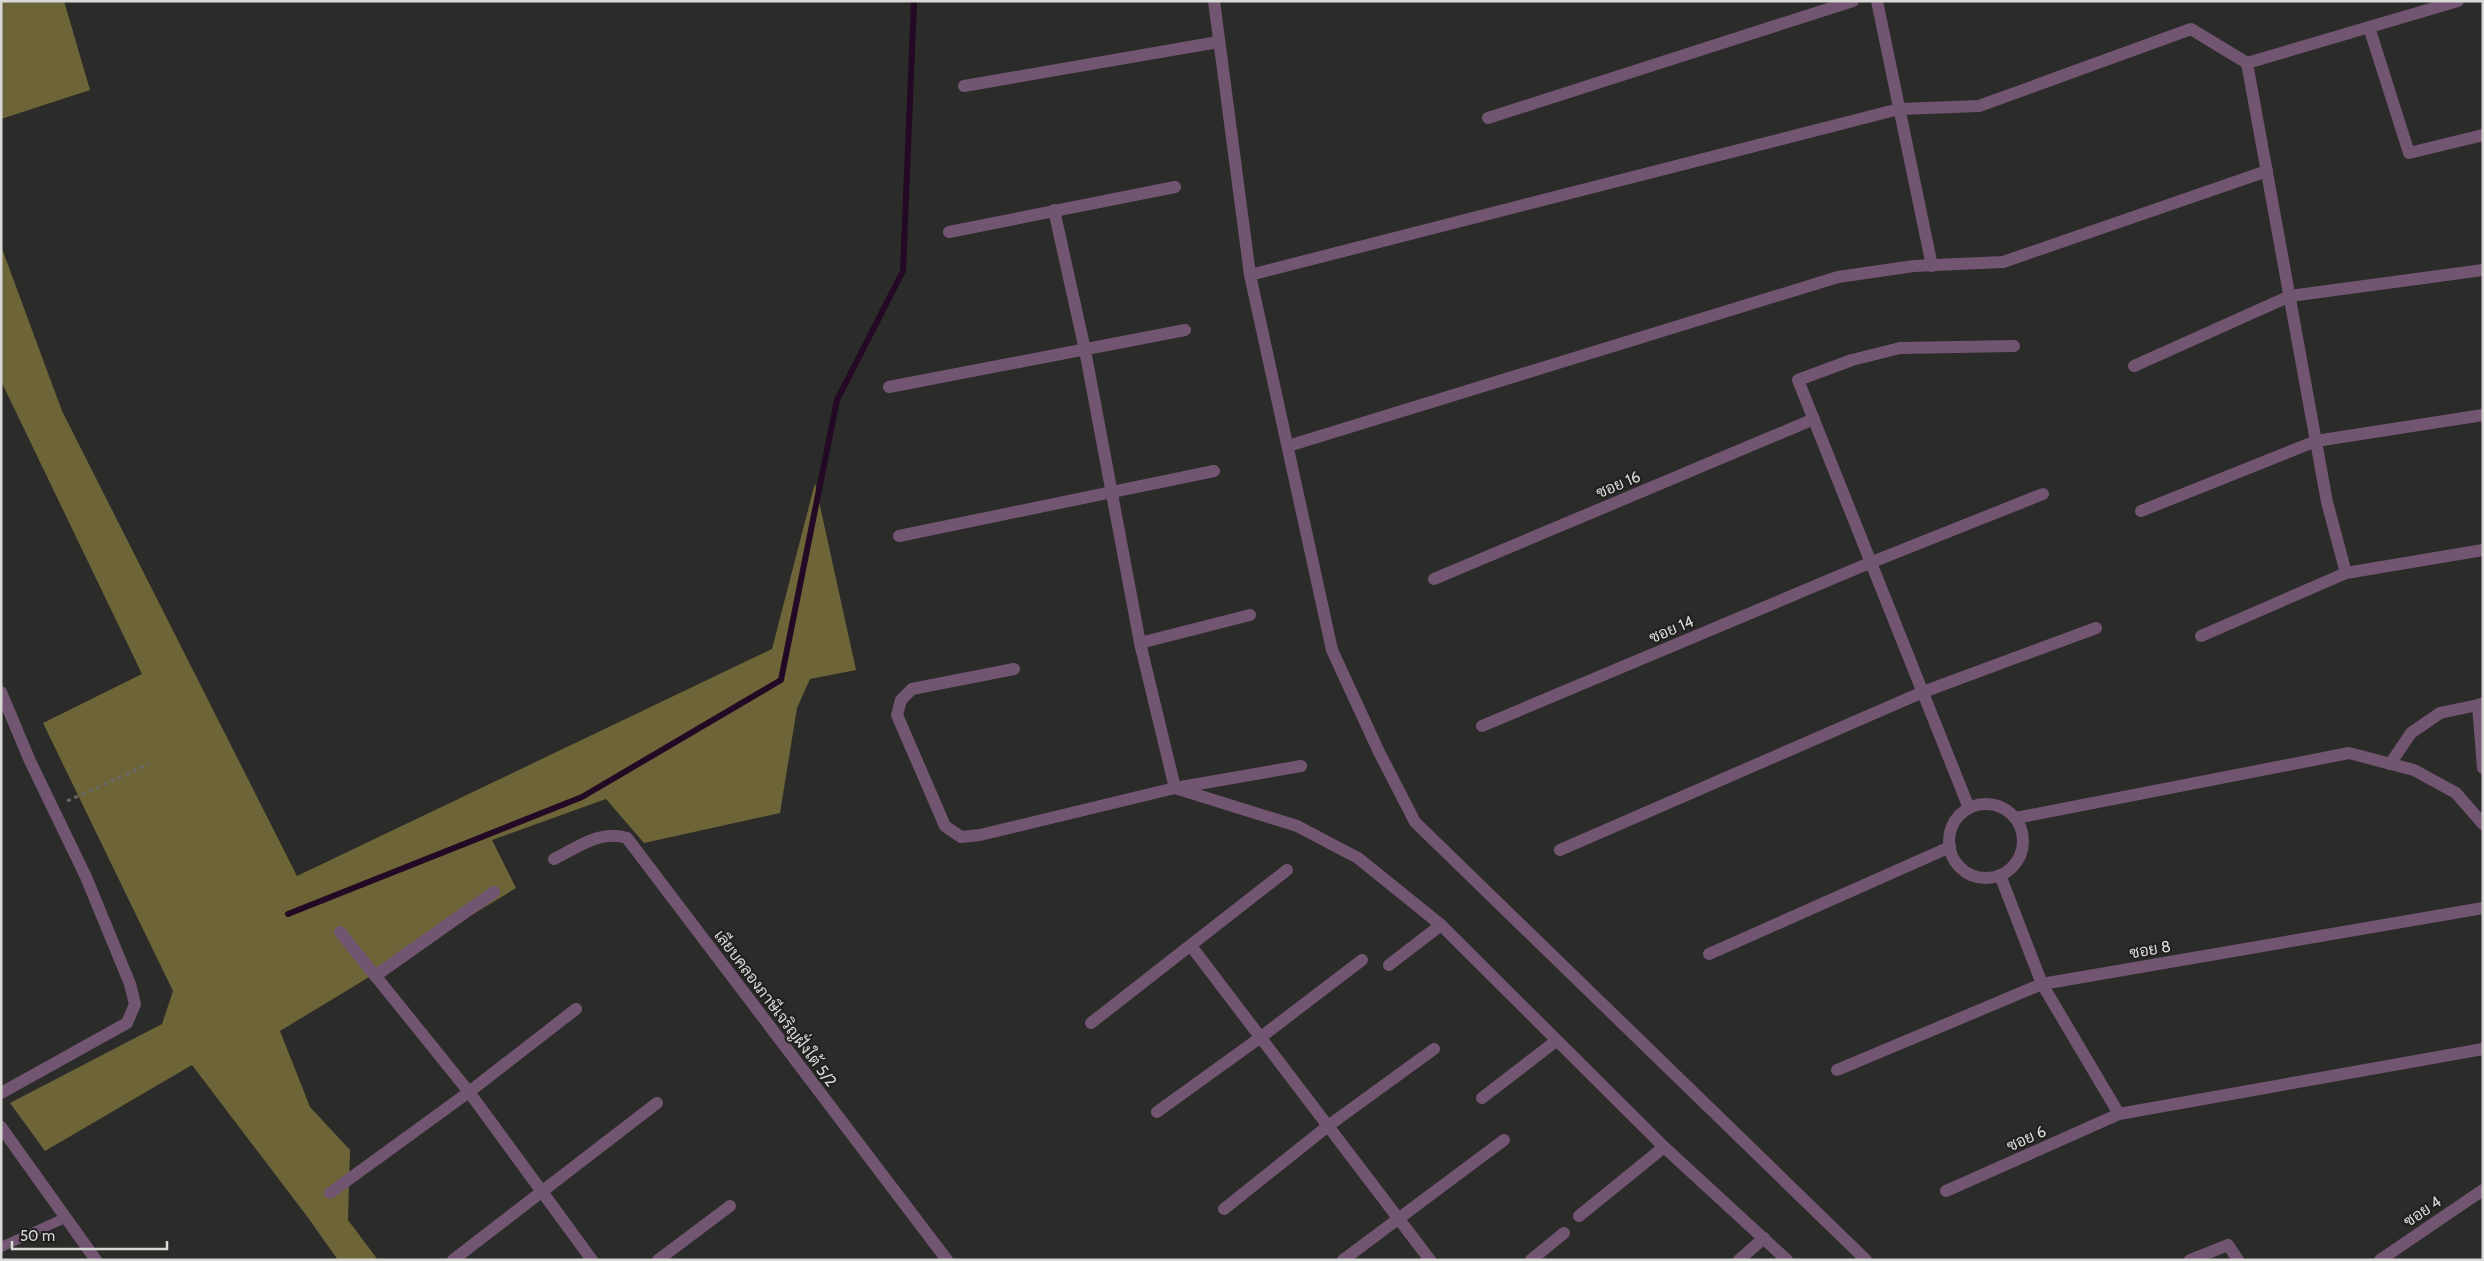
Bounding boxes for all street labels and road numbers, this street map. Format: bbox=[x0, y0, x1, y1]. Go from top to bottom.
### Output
street label: ซอย 16 bbox=[1593, 467, 1643, 502]
street label: ซอย 14 bbox=[1646, 612, 1696, 647]
street label: เลียบคลองภาษีเจริญฝั่งใต้ 5/2 bbox=[710, 923, 844, 1090]
street label: ซอย 8 bbox=[2128, 937, 2172, 962]
street label: ซอย 6 bbox=[2004, 1121, 2049, 1155]
street label: ซอย 4 bbox=[2400, 1192, 2445, 1231]

